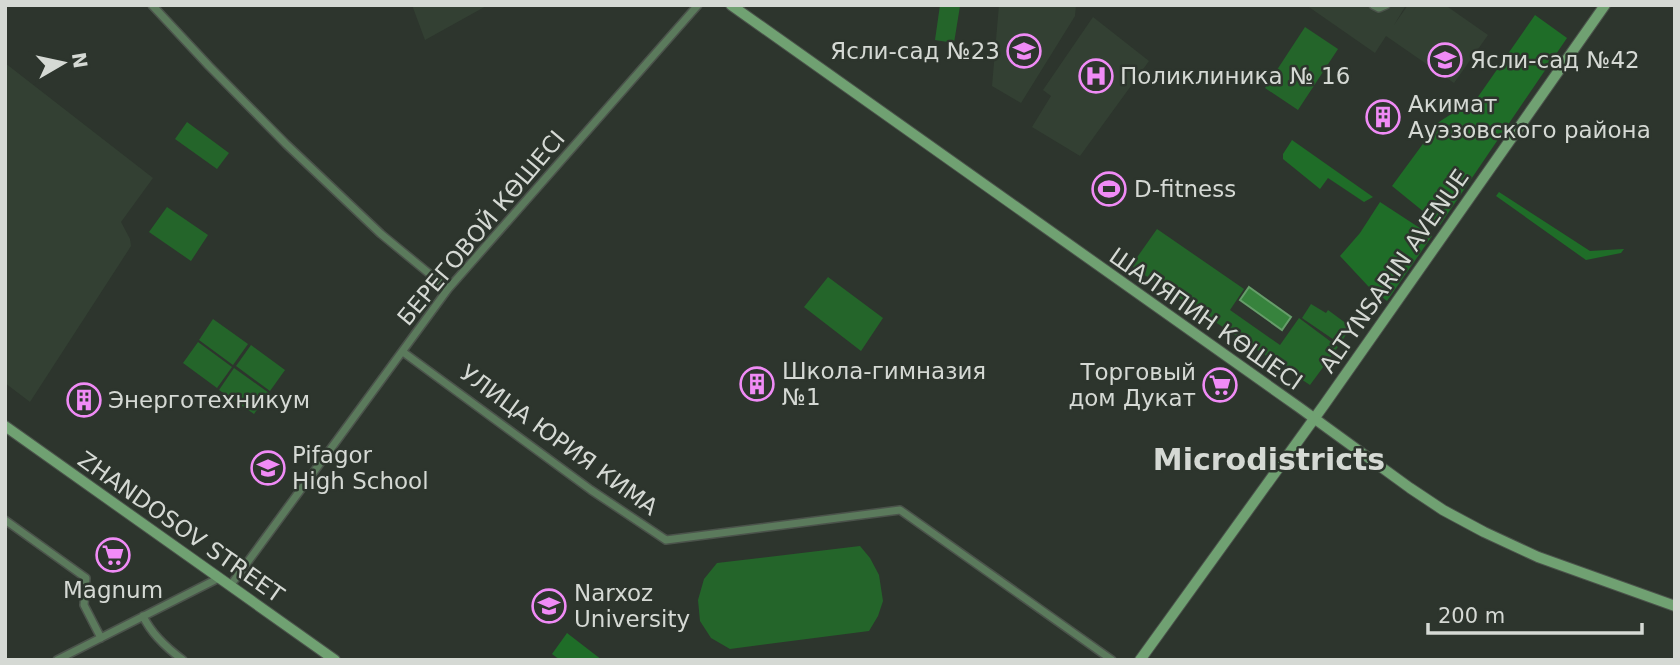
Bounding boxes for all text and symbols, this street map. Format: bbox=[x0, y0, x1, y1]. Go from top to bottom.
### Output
north arrow bbox=[28, 28, 98, 98]
school or university icon: Ясли-сад №23 bbox=[1005, 32, 1043, 70]
place label: Ясли-сад №23 bbox=[830, 38, 1000, 64]
school or university icon: Ясли-сад №42 bbox=[1426, 41, 1464, 79]
place label: Ясли-сад №42 bbox=[1470, 47, 1640, 73]
text: N bbox=[68, 51, 92, 70]
hospital icon: Поликлиника № 16 bbox=[1077, 57, 1115, 95]
place label: Поликлиника № 16 bbox=[1120, 63, 1350, 89]
place label: Акимат Ауэзовского района bbox=[1408, 91, 1651, 143]
building icon: Акимат Ауэзовского района bbox=[1364, 98, 1402, 136]
street label: БЕРЕГОВОЙ КӨШЕСІ bbox=[391, 125, 570, 330]
street label: ALTYNSARIN AVENUE bbox=[1314, 164, 1474, 378]
sports icon: D-fitness bbox=[1090, 170, 1128, 208]
place label: D-fitness bbox=[1134, 176, 1236, 202]
street label: ШАЛЯПИН КӨШЕСІ bbox=[1105, 243, 1307, 395]
place label: Школа-гимназия №1 bbox=[782, 358, 986, 410]
place label: Торговый дом Дукат bbox=[1068, 359, 1196, 411]
street label: УЛИЦА ЮРИЯ КИМА bbox=[455, 360, 663, 521]
building icon: Школа-гимназия №1 bbox=[738, 365, 776, 403]
supermarket icon: Торговый дом Дукат bbox=[1201, 366, 1239, 404]
building icon: Энерготехникум bbox=[65, 381, 103, 419]
place label: Энерготехникум bbox=[108, 387, 310, 413]
place label: Pifagor High School bbox=[292, 442, 429, 494]
district label: Microdistricts bbox=[1153, 442, 1385, 477]
street label: ZHANDOSOV STREET bbox=[73, 446, 290, 608]
school or university icon: Pifagor High School bbox=[249, 449, 287, 487]
supermarket icon: Magnum bbox=[94, 536, 132, 574]
place label: Magnum bbox=[63, 577, 163, 603]
place label: Narxoz University bbox=[574, 580, 690, 632]
school or university icon: Narxoz University bbox=[530, 587, 568, 625]
scale bar bbox=[1428, 592, 1642, 636]
text: 200 m bbox=[1438, 604, 1505, 628]

